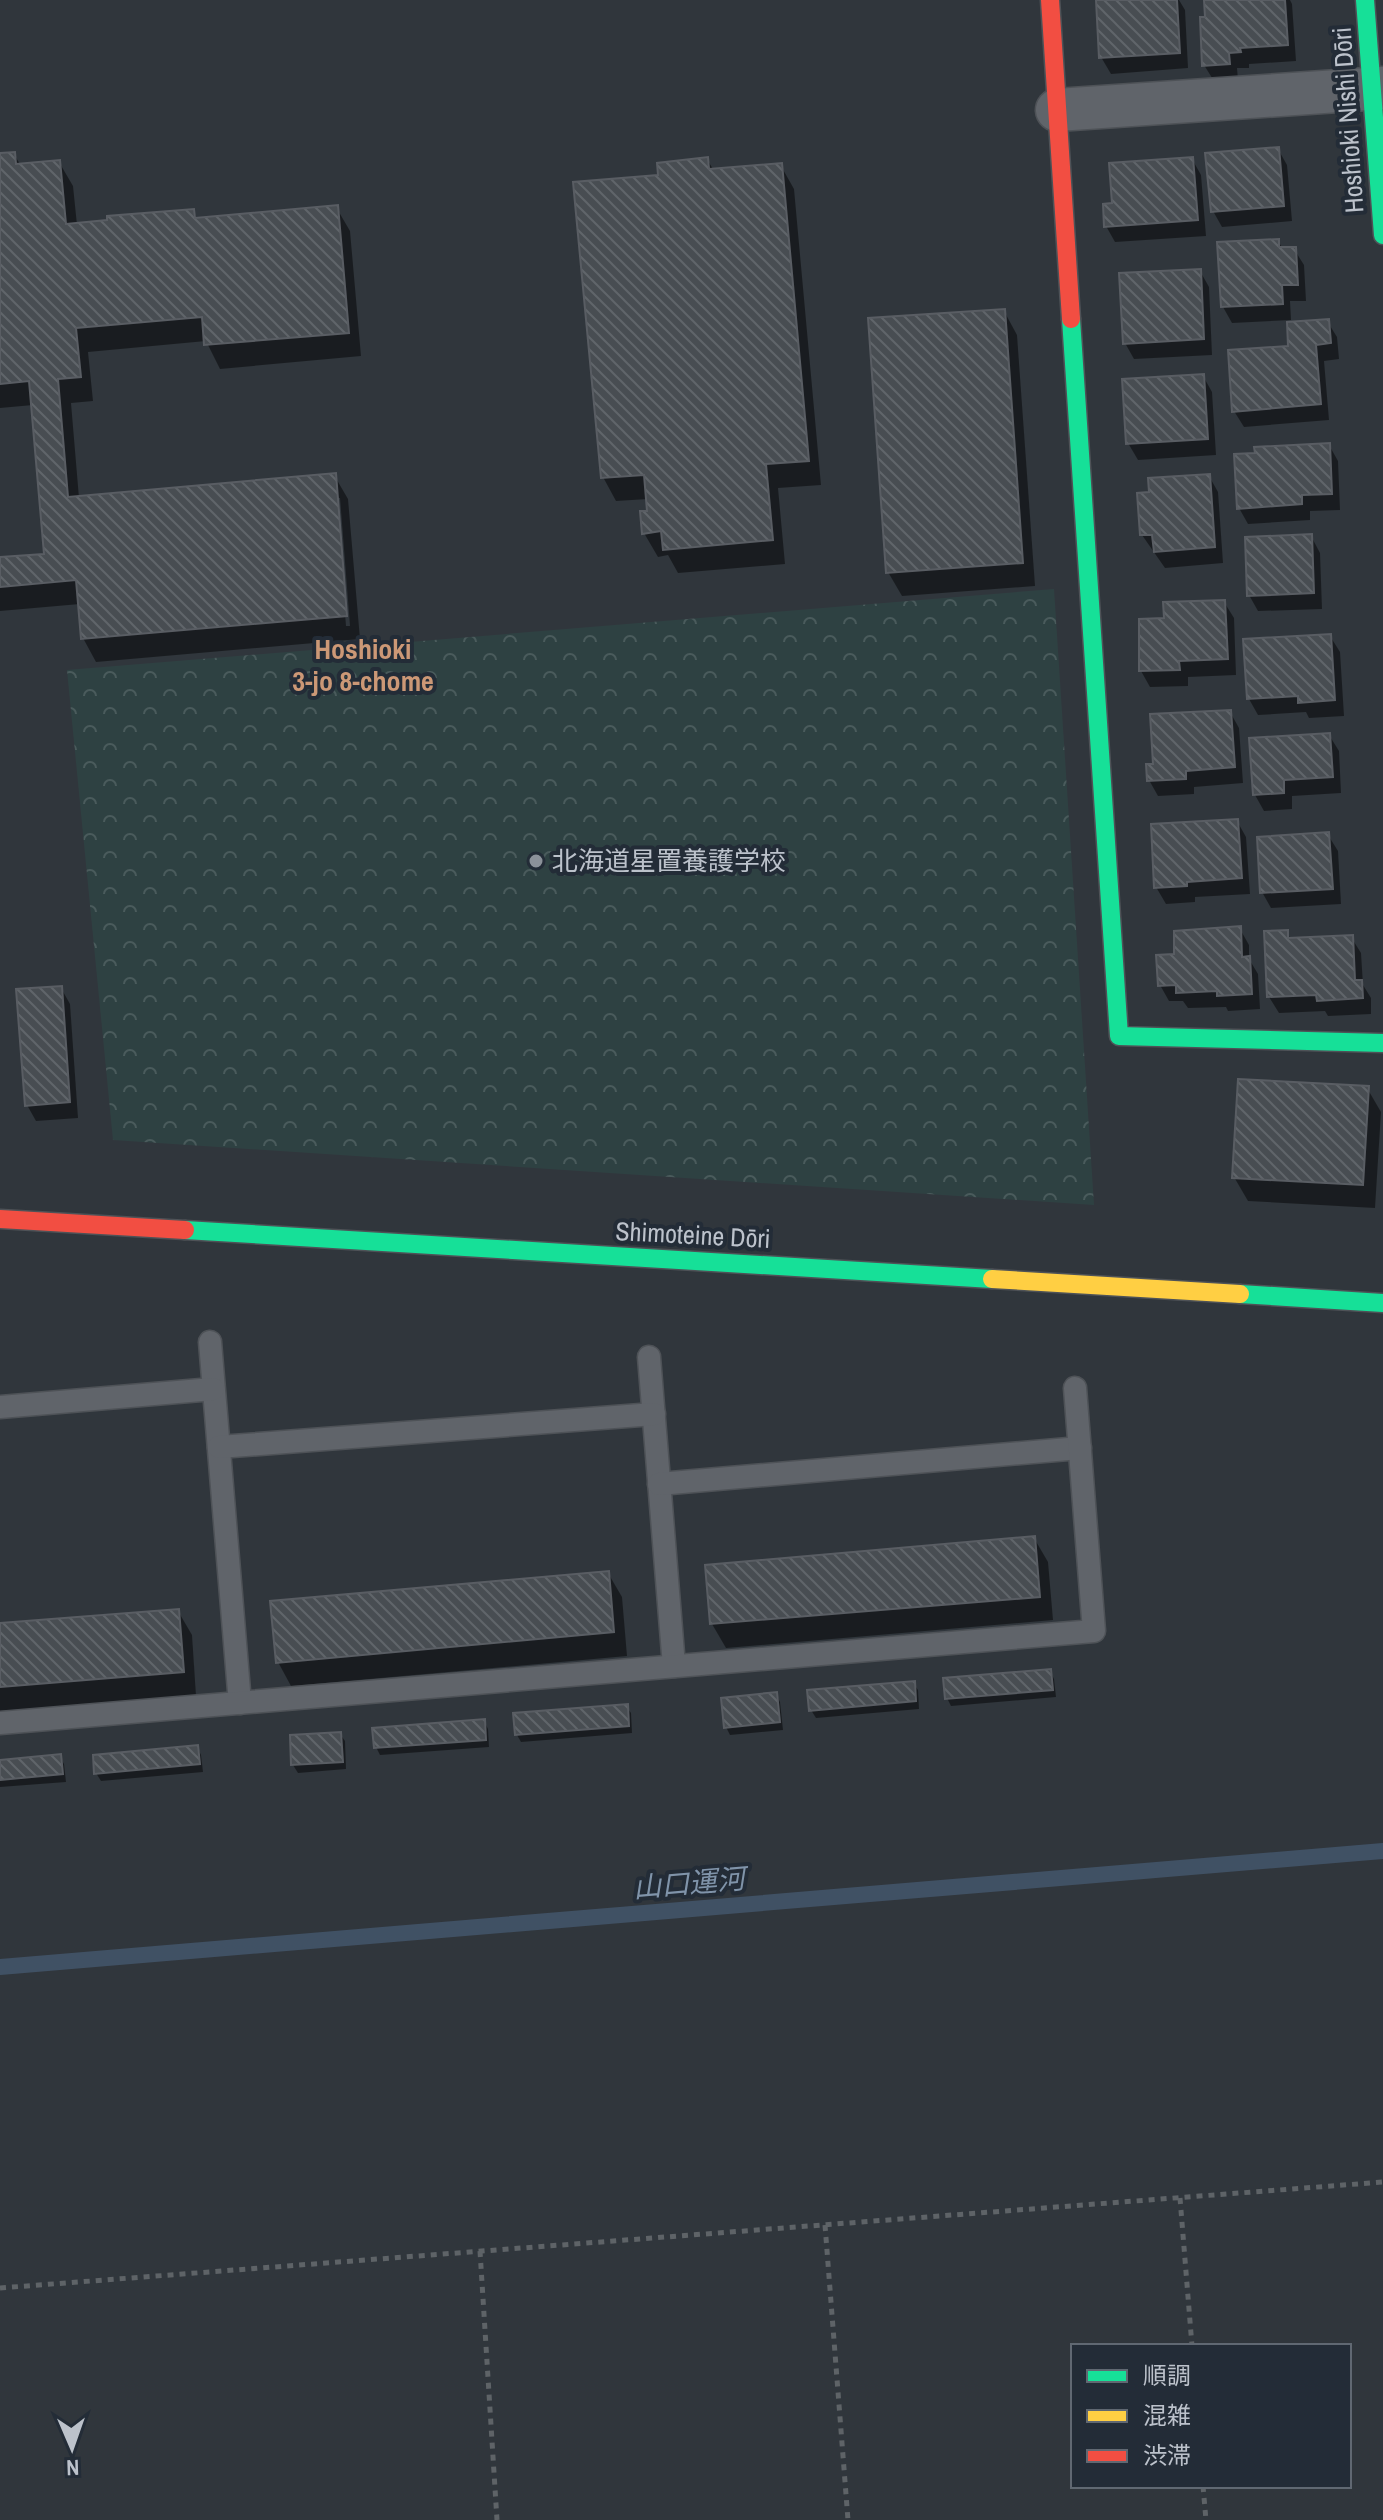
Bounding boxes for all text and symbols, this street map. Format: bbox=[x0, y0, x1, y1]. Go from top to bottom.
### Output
street label: Hoshioki Nishi Dōri bbox=[1324, 26, 1371, 214]
district label: Hoshioki 3-jo 8-chome bbox=[292, 630, 434, 700]
place label: 北海道星置養護学校 bbox=[552, 843, 786, 878]
marker: 北海道星置養護学校 bbox=[527, 852, 545, 870]
street label: Shimoteine Dōri bbox=[615, 1213, 771, 1256]
water label: 山口運河 bbox=[632, 1859, 751, 1907]
legend bbox=[1071, 2344, 1351, 2488]
text: 順調 bbox=[1143, 2359, 1191, 2391]
text: 混雑 bbox=[1143, 2399, 1191, 2431]
north arrow bbox=[32, 2408, 112, 2488]
text: 渋滞 bbox=[1143, 2439, 1191, 2471]
text: N bbox=[66, 2453, 80, 2483]

